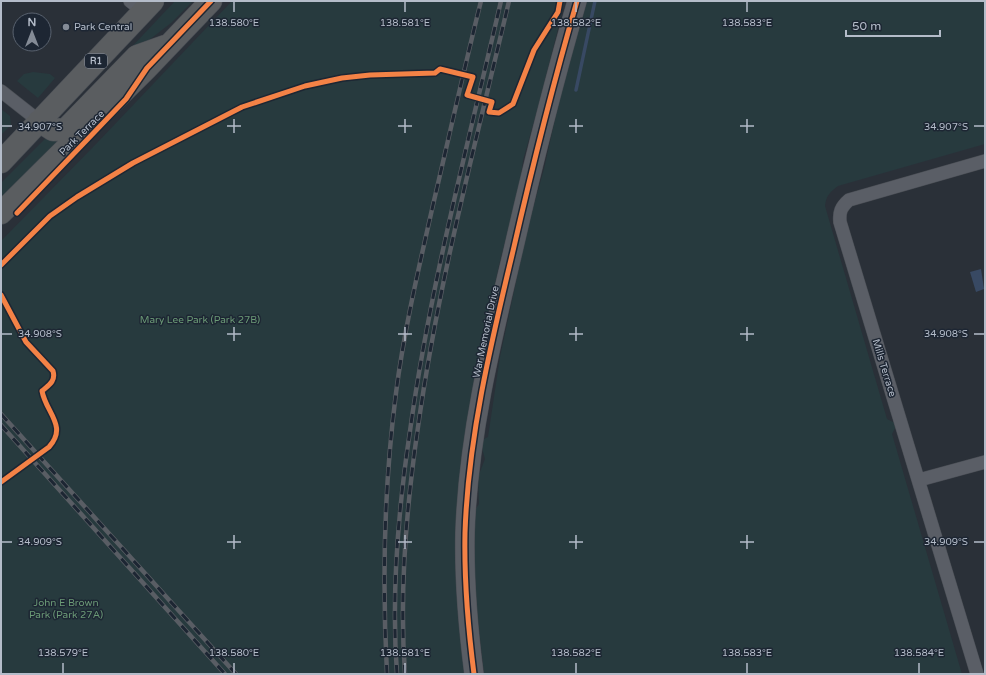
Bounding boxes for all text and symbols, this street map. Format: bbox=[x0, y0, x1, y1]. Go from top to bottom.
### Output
north arrow bbox=[12, 12, 52, 52]
scale bar bbox=[846, 12, 940, 38]
text: N bbox=[28, 16, 36, 29]
text: 138.580°E bbox=[209, 17, 259, 29]
text: 138.581°E bbox=[380, 17, 430, 29]
text: 138.582°E bbox=[551, 17, 601, 29]
text: 138.583°E bbox=[722, 17, 772, 29]
text: 50 m bbox=[852, 19, 881, 33]
place label: Park Central bbox=[74, 21, 132, 33]
marker: Park Central bbox=[61, 22, 71, 32]
road number: R1 bbox=[85, 54, 107, 68]
street label: Park Terrace bbox=[57, 108, 107, 158]
text: 34.907°S bbox=[18, 121, 62, 133]
text: 34.907°S bbox=[924, 121, 968, 133]
street label: War Memorial Drive bbox=[470, 285, 502, 379]
park label: Mary Lee Park (Park 27B) bbox=[140, 314, 260, 326]
text: 34.908°S bbox=[18, 328, 62, 340]
text: 34.908°S bbox=[924, 328, 968, 340]
street label: Mills Terrace bbox=[870, 338, 899, 399]
text: 34.909°S bbox=[18, 536, 62, 548]
text: 34.909°S bbox=[924, 536, 968, 548]
park label: John E Brown Park (Park 27A) bbox=[29, 597, 103, 621]
text: 138.579°E bbox=[38, 647, 88, 659]
text: 138.580°E bbox=[209, 647, 259, 659]
text: 138.581°E bbox=[380, 647, 430, 659]
text: 138.582°E bbox=[551, 647, 601, 659]
text: 138.583°E bbox=[722, 647, 772, 659]
text: 138.584°E bbox=[894, 647, 944, 659]

